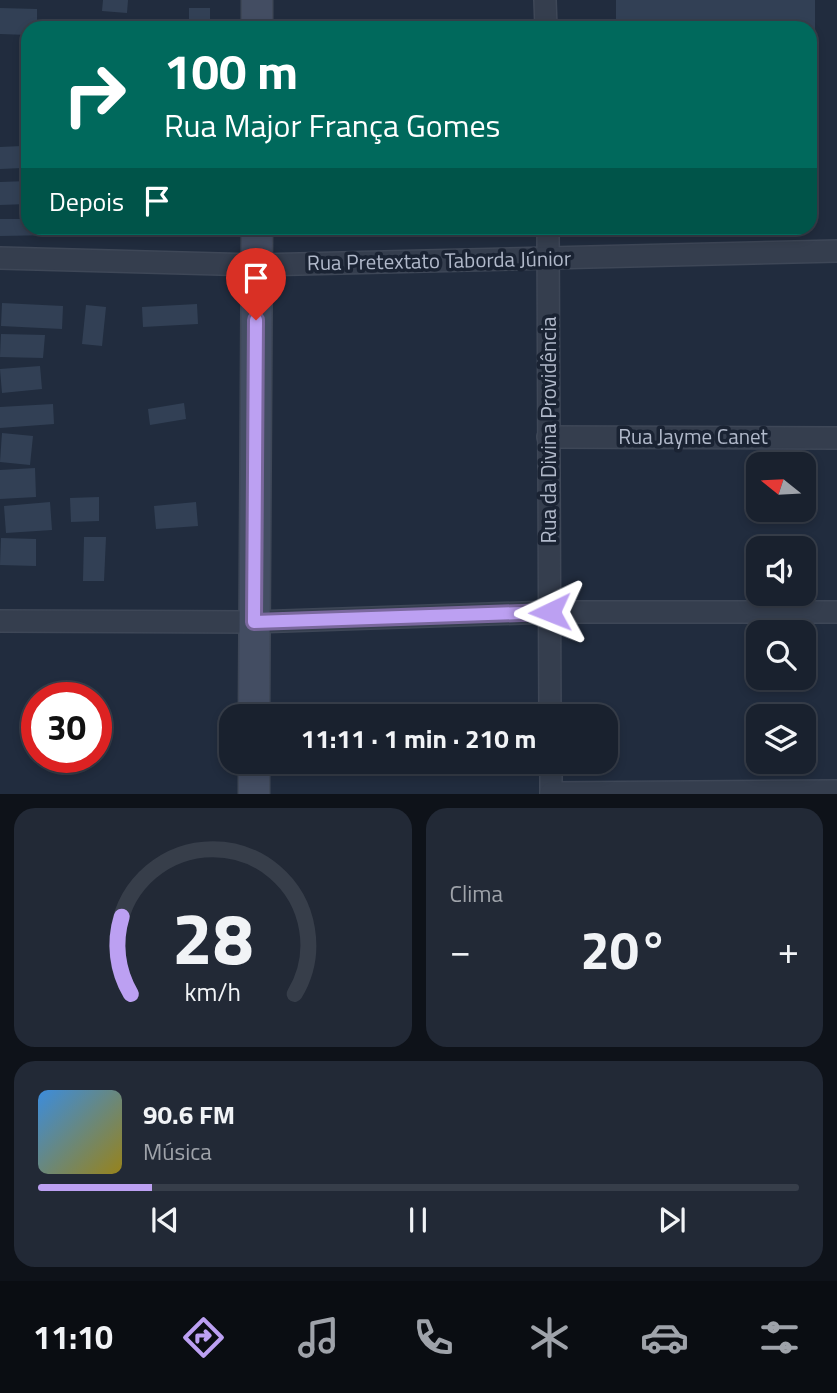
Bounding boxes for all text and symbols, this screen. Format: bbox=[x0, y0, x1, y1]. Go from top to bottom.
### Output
text: 100 m bbox=[164, 33, 298, 108]
icon: right bbox=[49, 49, 140, 140]
text: Rua Major França Gomes bbox=[164, 101, 500, 149]
text: Depois bbox=[49, 182, 124, 221]
icon: arrive bbox=[138, 182, 176, 220]
street label: Rua Pretextato Taborda Júnior bbox=[307, 242, 571, 278]
pin bbox=[226, 248, 286, 320]
icon: arrive bbox=[237, 259, 275, 297]
street label: Rua da Divina Providência bbox=[532, 316, 564, 544]
street label: Rua Jayme Canet bbox=[618, 420, 768, 452]
north arrow bbox=[746, 452, 816, 522]
map controls bbox=[746, 452, 816, 774]
button: sound bbox=[746, 536, 816, 606]
position arrow bbox=[513, 575, 587, 649]
button: search bbox=[746, 620, 816, 690]
speed limit sign: 30 bbox=[21, 682, 112, 773]
button: layers bbox=[746, 704, 816, 774]
text: 11:11 · 1 min · 210 m bbox=[301, 719, 536, 758]
text: Clima bbox=[450, 876, 503, 911]
text: 28 bbox=[172, 882, 254, 992]
text: 20° bbox=[581, 910, 668, 989]
text: − bbox=[450, 921, 471, 979]
text: + bbox=[778, 921, 799, 979]
text: km/h bbox=[184, 972, 241, 1010]
text: 90.6 FM bbox=[143, 1095, 235, 1134]
text: Música bbox=[143, 1134, 212, 1169]
icon: previous bbox=[146, 1201, 184, 1239]
icon: pause bbox=[399, 1201, 437, 1239]
icon: next bbox=[653, 1201, 691, 1239]
text: 11:10 bbox=[33, 1313, 113, 1361]
icon: directions bbox=[179, 1313, 228, 1362]
icon: music bbox=[294, 1313, 343, 1362]
icon: phone bbox=[409, 1313, 458, 1362]
icon: climate bbox=[525, 1313, 574, 1362]
icon: car bbox=[640, 1313, 689, 1362]
icon: filters bbox=[755, 1313, 804, 1362]

